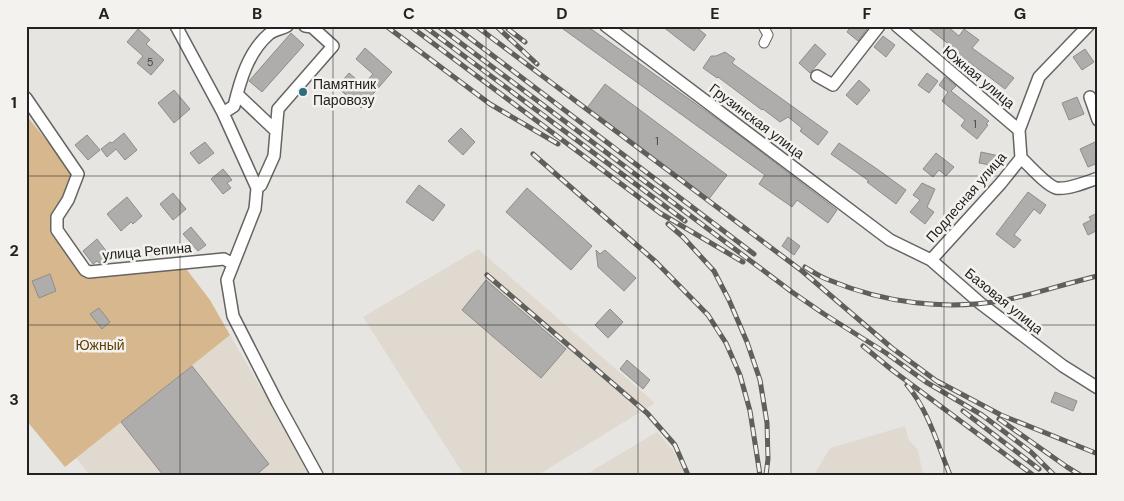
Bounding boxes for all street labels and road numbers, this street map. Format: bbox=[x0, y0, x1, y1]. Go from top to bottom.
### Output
street label: Южная улица bbox=[939, 42, 1019, 113]
street label: Грузинская улица bbox=[706, 79, 808, 163]
street label: Подлесная улица bbox=[922, 148, 1010, 246]
street label: улица Репина bbox=[102, 238, 193, 264]
street label: Базовая улица bbox=[961, 264, 1047, 338]

